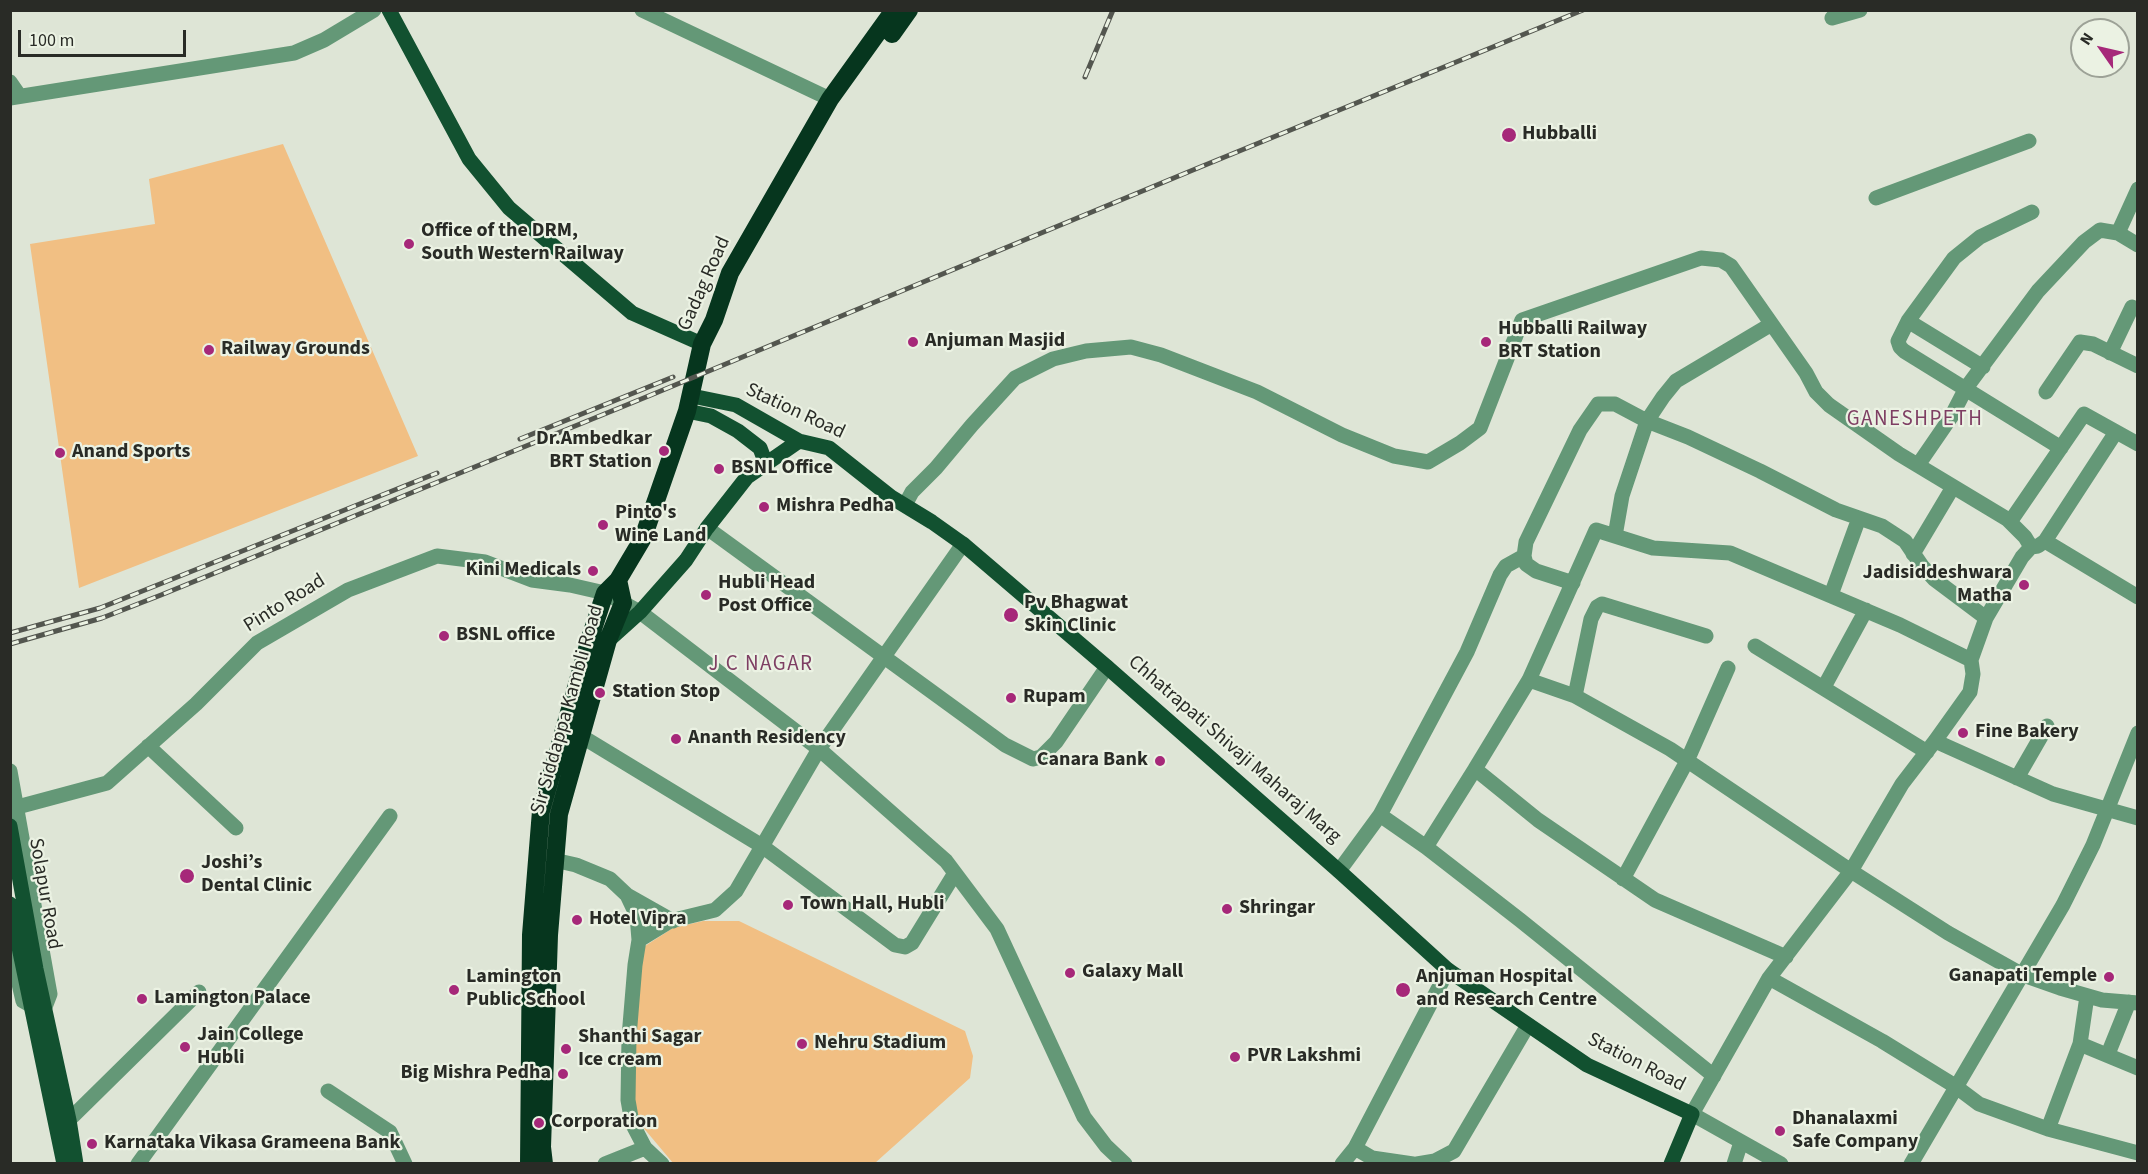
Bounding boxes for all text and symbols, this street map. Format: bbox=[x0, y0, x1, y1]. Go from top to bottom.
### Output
scale bar bbox=[21, 18, 189, 56]
north arrow bbox=[2070, 18, 2130, 78]
text: 100 m bbox=[29, 28, 74, 53]
text: N bbox=[2075, 28, 2099, 50]
place label: Hubballi bbox=[1522, 123, 1597, 147]
marker: Hubballi bbox=[1500, 126, 1518, 144]
place label: Office of the DRM, South Western Railway bbox=[421, 220, 624, 267]
street label: Gadag Road bbox=[674, 233, 736, 335]
marker: Office of the DRM, South Western Railway bbox=[402, 237, 416, 251]
place label: Hubballi Railway BRT Station bbox=[1498, 318, 1647, 365]
place label: Anjuman Masjid bbox=[925, 330, 1065, 354]
marker: Anjuman Masjid bbox=[906, 335, 920, 349]
marker: Hubballi Railway BRT Station bbox=[1479, 335, 1493, 349]
place label: Railway Grounds bbox=[221, 338, 370, 362]
marker: Railway Grounds bbox=[202, 343, 216, 357]
street label: Station Road bbox=[742, 379, 848, 445]
district label: GANESHPETH bbox=[1847, 407, 1983, 433]
place label: Dr.Ambedkar BRT Station bbox=[536, 428, 652, 475]
place label: Anand Sports bbox=[72, 441, 190, 465]
marker: Dr.Ambedkar BRT Station bbox=[657, 444, 671, 458]
marker: Anand Sports bbox=[53, 446, 67, 460]
place label: BSNL Office bbox=[731, 457, 833, 481]
marker: BSNL Office bbox=[712, 462, 726, 476]
place label: Mishra Pedha bbox=[776, 495, 894, 519]
marker: Mishra Pedha bbox=[757, 500, 771, 514]
place label: Pinto's Wine Land bbox=[615, 502, 706, 549]
marker: Pinto's Wine Land bbox=[596, 518, 610, 532]
place label: Kini Medicals bbox=[465, 559, 581, 583]
place label: Jadisiddeshwara Matha bbox=[1863, 562, 2012, 609]
marker: Kini Medicals bbox=[586, 564, 600, 578]
street label: Pinto Road bbox=[240, 570, 330, 638]
place label: Hubli Head Post Office bbox=[718, 572, 815, 619]
marker: Jadisiddeshwara Matha bbox=[2017, 578, 2031, 592]
marker: Hubli Head Post Office bbox=[699, 588, 713, 602]
place label: Pv Bhagwat Skin Clinic bbox=[1024, 592, 1128, 639]
street label: Sir Siddappa Kambli Road bbox=[527, 603, 609, 817]
marker: Pv Bhagwat Skin Clinic bbox=[1002, 606, 1020, 624]
place label: BSNL office bbox=[456, 624, 555, 648]
marker: BSNL office bbox=[437, 629, 451, 643]
street label: Chhatrapati Shivaji Maharaj Marg bbox=[1123, 651, 1345, 849]
district label: J C NAGAR bbox=[709, 652, 813, 678]
place label: Station Stop bbox=[612, 681, 720, 705]
marker: Station Stop bbox=[593, 686, 607, 700]
place label: Rupam bbox=[1023, 686, 1086, 710]
marker: Rupam bbox=[1004, 691, 1018, 705]
place label: Fine Bakery bbox=[1975, 721, 2079, 745]
marker: Fine Bakery bbox=[1956, 726, 1970, 740]
place label: Ananth Residency bbox=[688, 727, 846, 751]
marker: Ananth Residency bbox=[669, 732, 683, 746]
place label: Canara Bank bbox=[1037, 749, 1148, 773]
marker: Canara Bank bbox=[1153, 754, 1167, 768]
street label: Solapur Road bbox=[22, 836, 66, 952]
place label: Joshi’s Dental Clinic bbox=[201, 852, 312, 899]
marker: Joshi’s Dental Clinic bbox=[178, 867, 196, 885]
place label: Town Hall, Hubli bbox=[800, 893, 944, 917]
place label: Shringar bbox=[1239, 897, 1315, 921]
marker: Town Hall, Hubli bbox=[781, 898, 795, 912]
marker: Shringar bbox=[1220, 902, 1234, 916]
place label: Hotel Vipra bbox=[589, 908, 686, 932]
marker: Hotel Vipra bbox=[570, 913, 584, 927]
place label: Galaxy Mall bbox=[1082, 961, 1183, 985]
place label: Ganapati Temple bbox=[1948, 965, 2097, 989]
place label: Lamington Public School bbox=[466, 966, 585, 1013]
marker: Galaxy Mall bbox=[1063, 966, 1077, 980]
place label: Anjuman Hospital and Research Centre bbox=[1416, 966, 1597, 1013]
marker: Ganapati Temple bbox=[2102, 970, 2116, 984]
marker: Anjuman Hospital and Research Centre bbox=[1394, 981, 1412, 999]
marker: Lamington Public School bbox=[447, 983, 461, 997]
place label: Lamington Palace bbox=[154, 987, 311, 1011]
marker: Lamington Palace bbox=[135, 992, 149, 1006]
place label: Jain College Hubli bbox=[197, 1024, 304, 1071]
place label: Shanthi Sagar Ice cream bbox=[578, 1026, 702, 1073]
street label: Station Road bbox=[1583, 1028, 1689, 1098]
place label: Nehru Stadium bbox=[814, 1032, 946, 1056]
marker: Nehru Stadium bbox=[795, 1037, 809, 1051]
marker: Jain College Hubli bbox=[178, 1040, 192, 1054]
marker: Shanthi Sagar Ice cream bbox=[559, 1042, 573, 1056]
place label: PVR Lakshmi bbox=[1247, 1045, 1361, 1069]
marker: PVR Lakshmi bbox=[1228, 1050, 1242, 1064]
place label: Big Mishra Pedha bbox=[400, 1062, 551, 1086]
marker: Big Mishra Pedha bbox=[556, 1067, 570, 1081]
place label: Dhanalaxmi Safe Company bbox=[1792, 1108, 1918, 1155]
place label: Corporation bbox=[551, 1111, 658, 1135]
marker: Corporation bbox=[532, 1116, 546, 1130]
marker: Dhanalaxmi Safe Company bbox=[1773, 1124, 1787, 1138]
place label: Karnataka Vikasa Grameena Bank bbox=[104, 1132, 400, 1156]
marker: Karnataka Vikasa Grameena Bank bbox=[85, 1137, 99, 1151]

